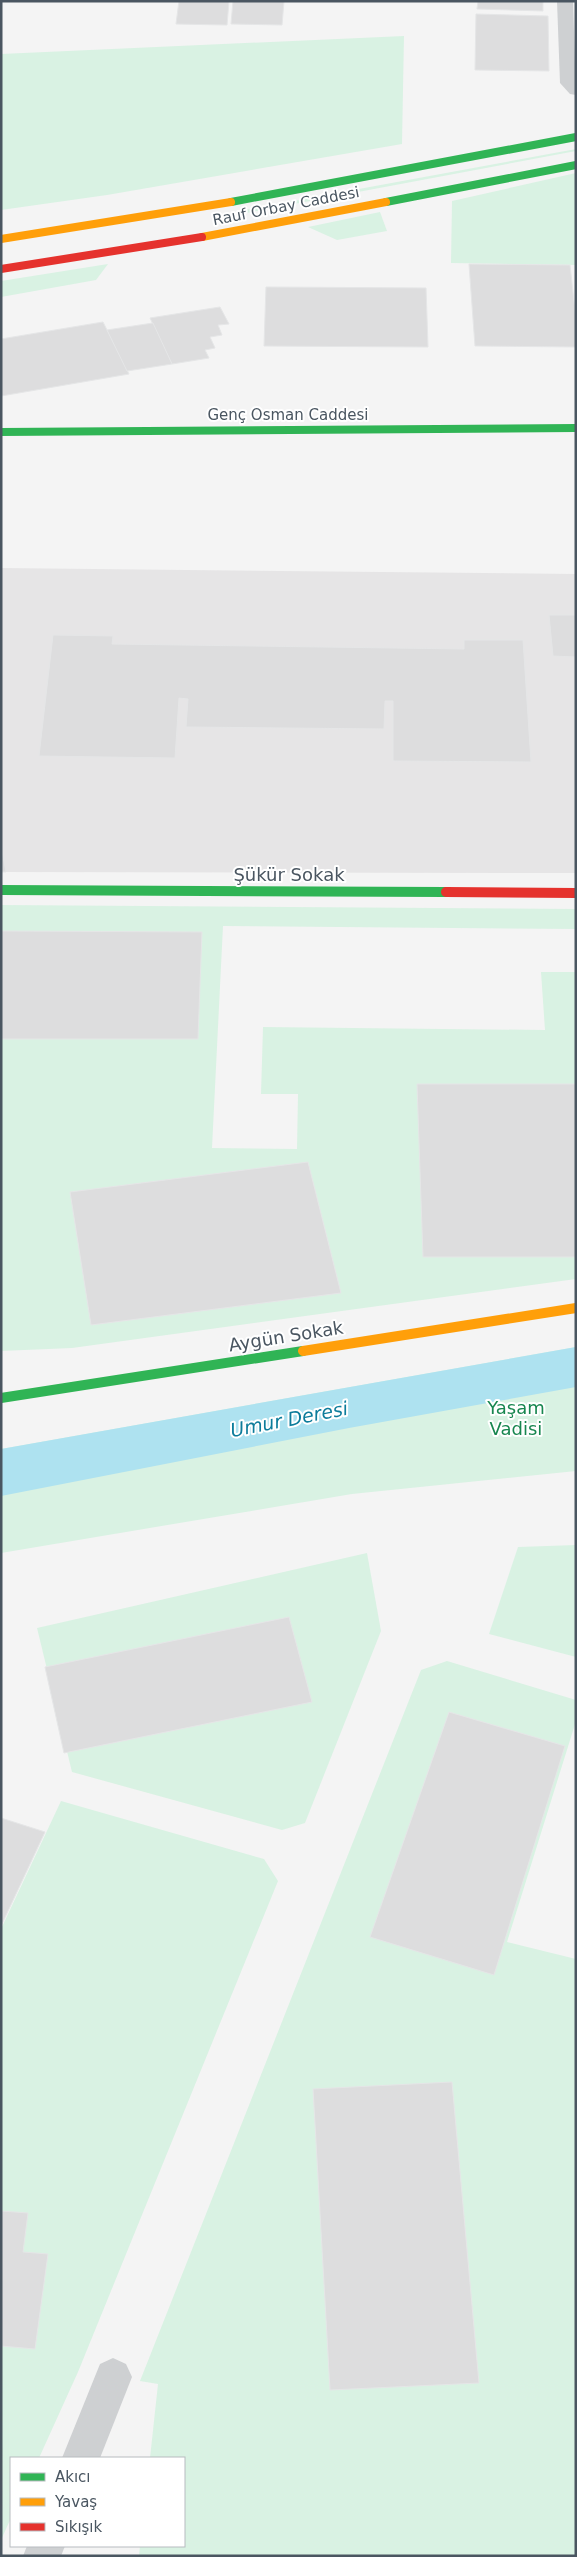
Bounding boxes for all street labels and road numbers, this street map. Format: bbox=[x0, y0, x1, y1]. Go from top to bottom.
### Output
street label: Rauf Orbay Caddesi bbox=[211, 183, 361, 229]
street label: Genç Osman Caddesi bbox=[208, 406, 369, 424]
street label: Şükür Sokak bbox=[233, 864, 345, 885]
street label: Aygün Sokak bbox=[227, 1316, 345, 1355]

